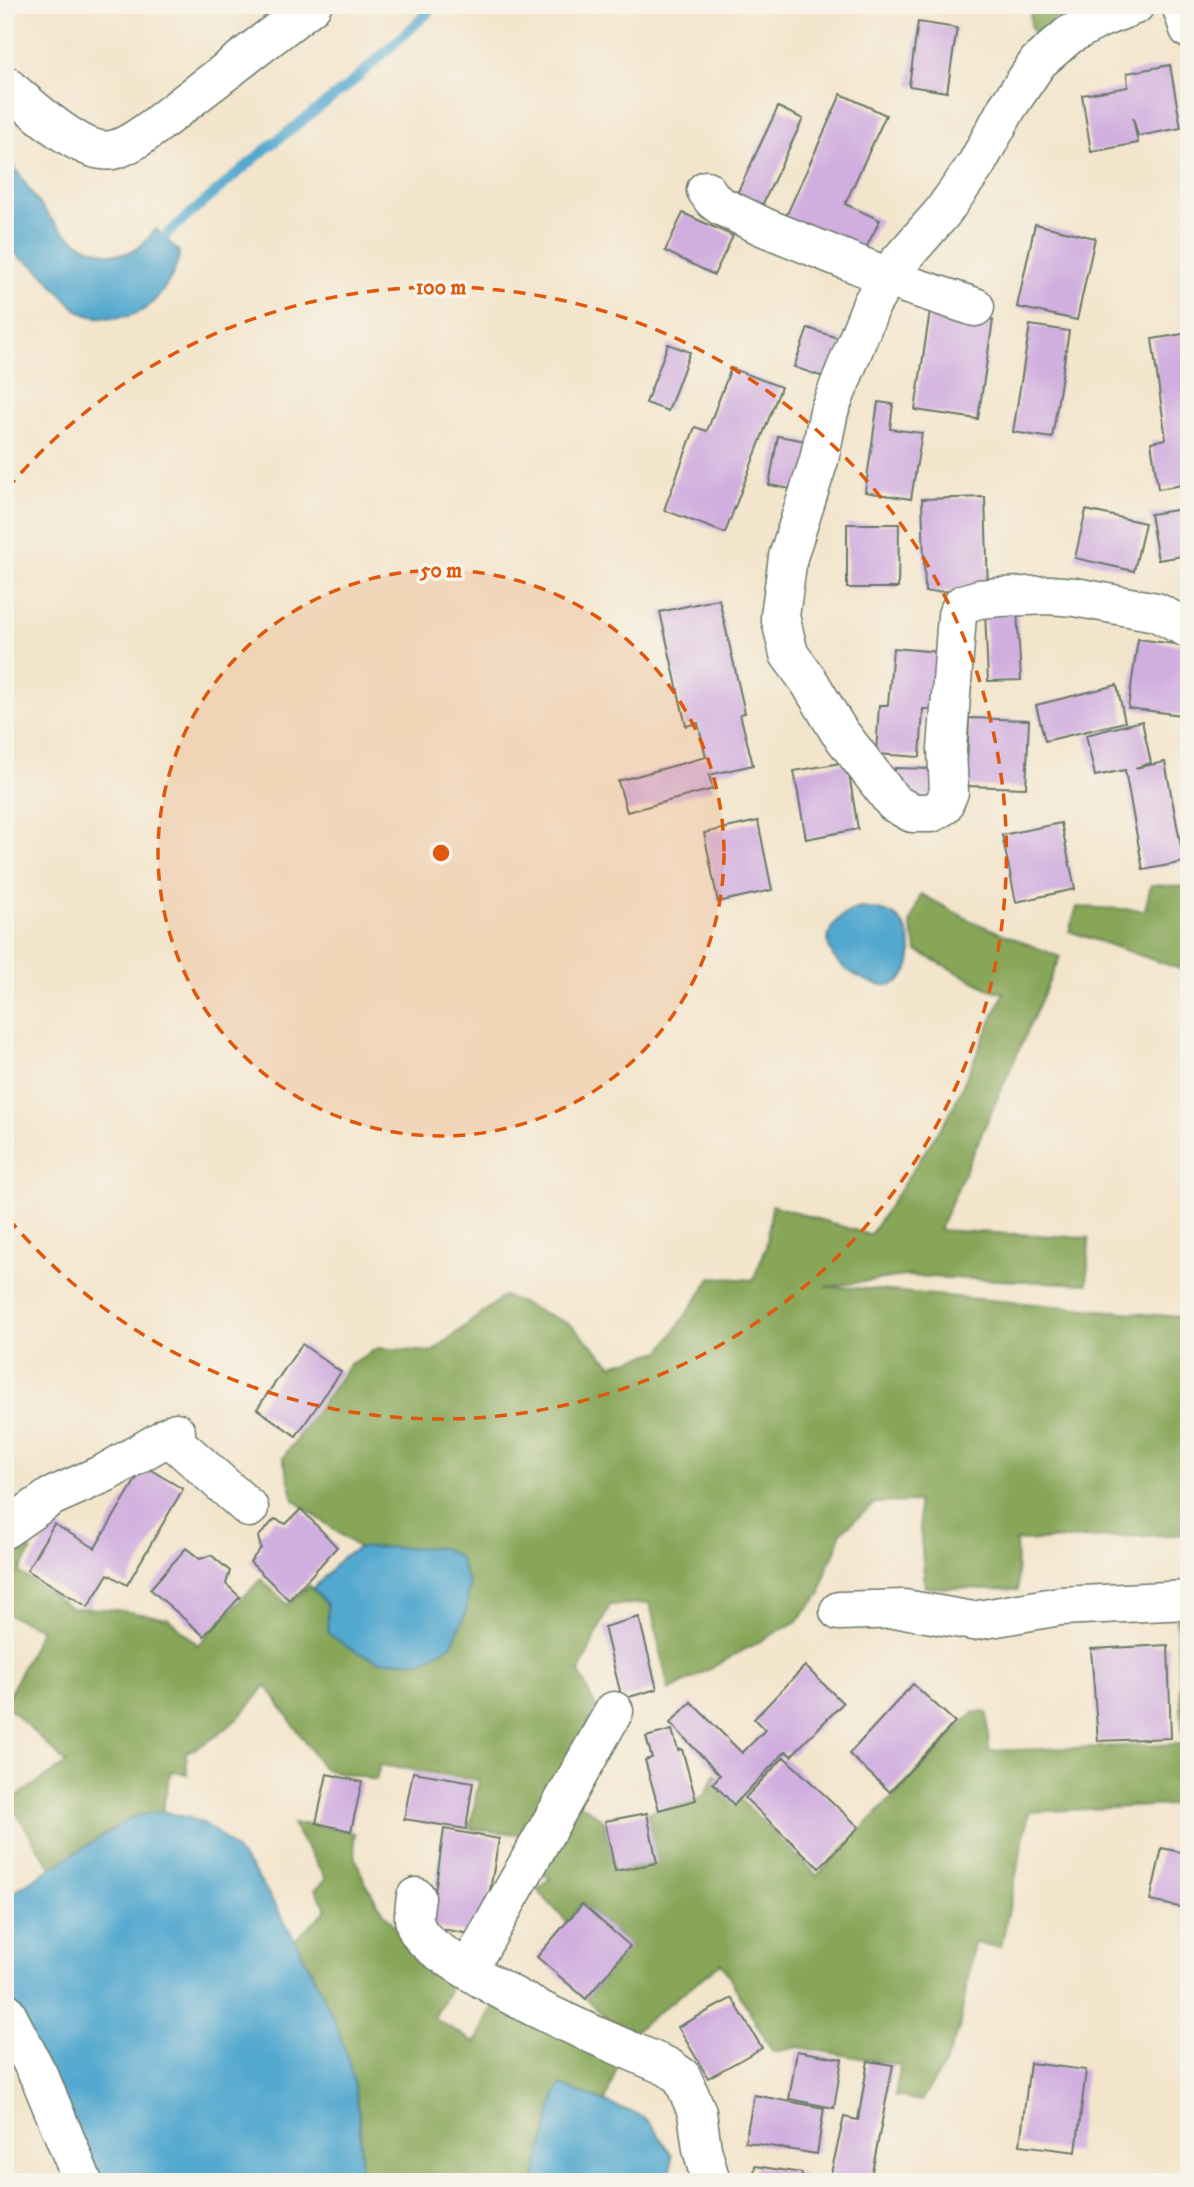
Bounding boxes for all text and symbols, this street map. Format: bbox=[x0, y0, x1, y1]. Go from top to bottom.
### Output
text: 100 m bbox=[416, 275, 466, 301]
text: 50 m bbox=[419, 558, 462, 584]
centre of rings bbox=[429, 841, 453, 865]

